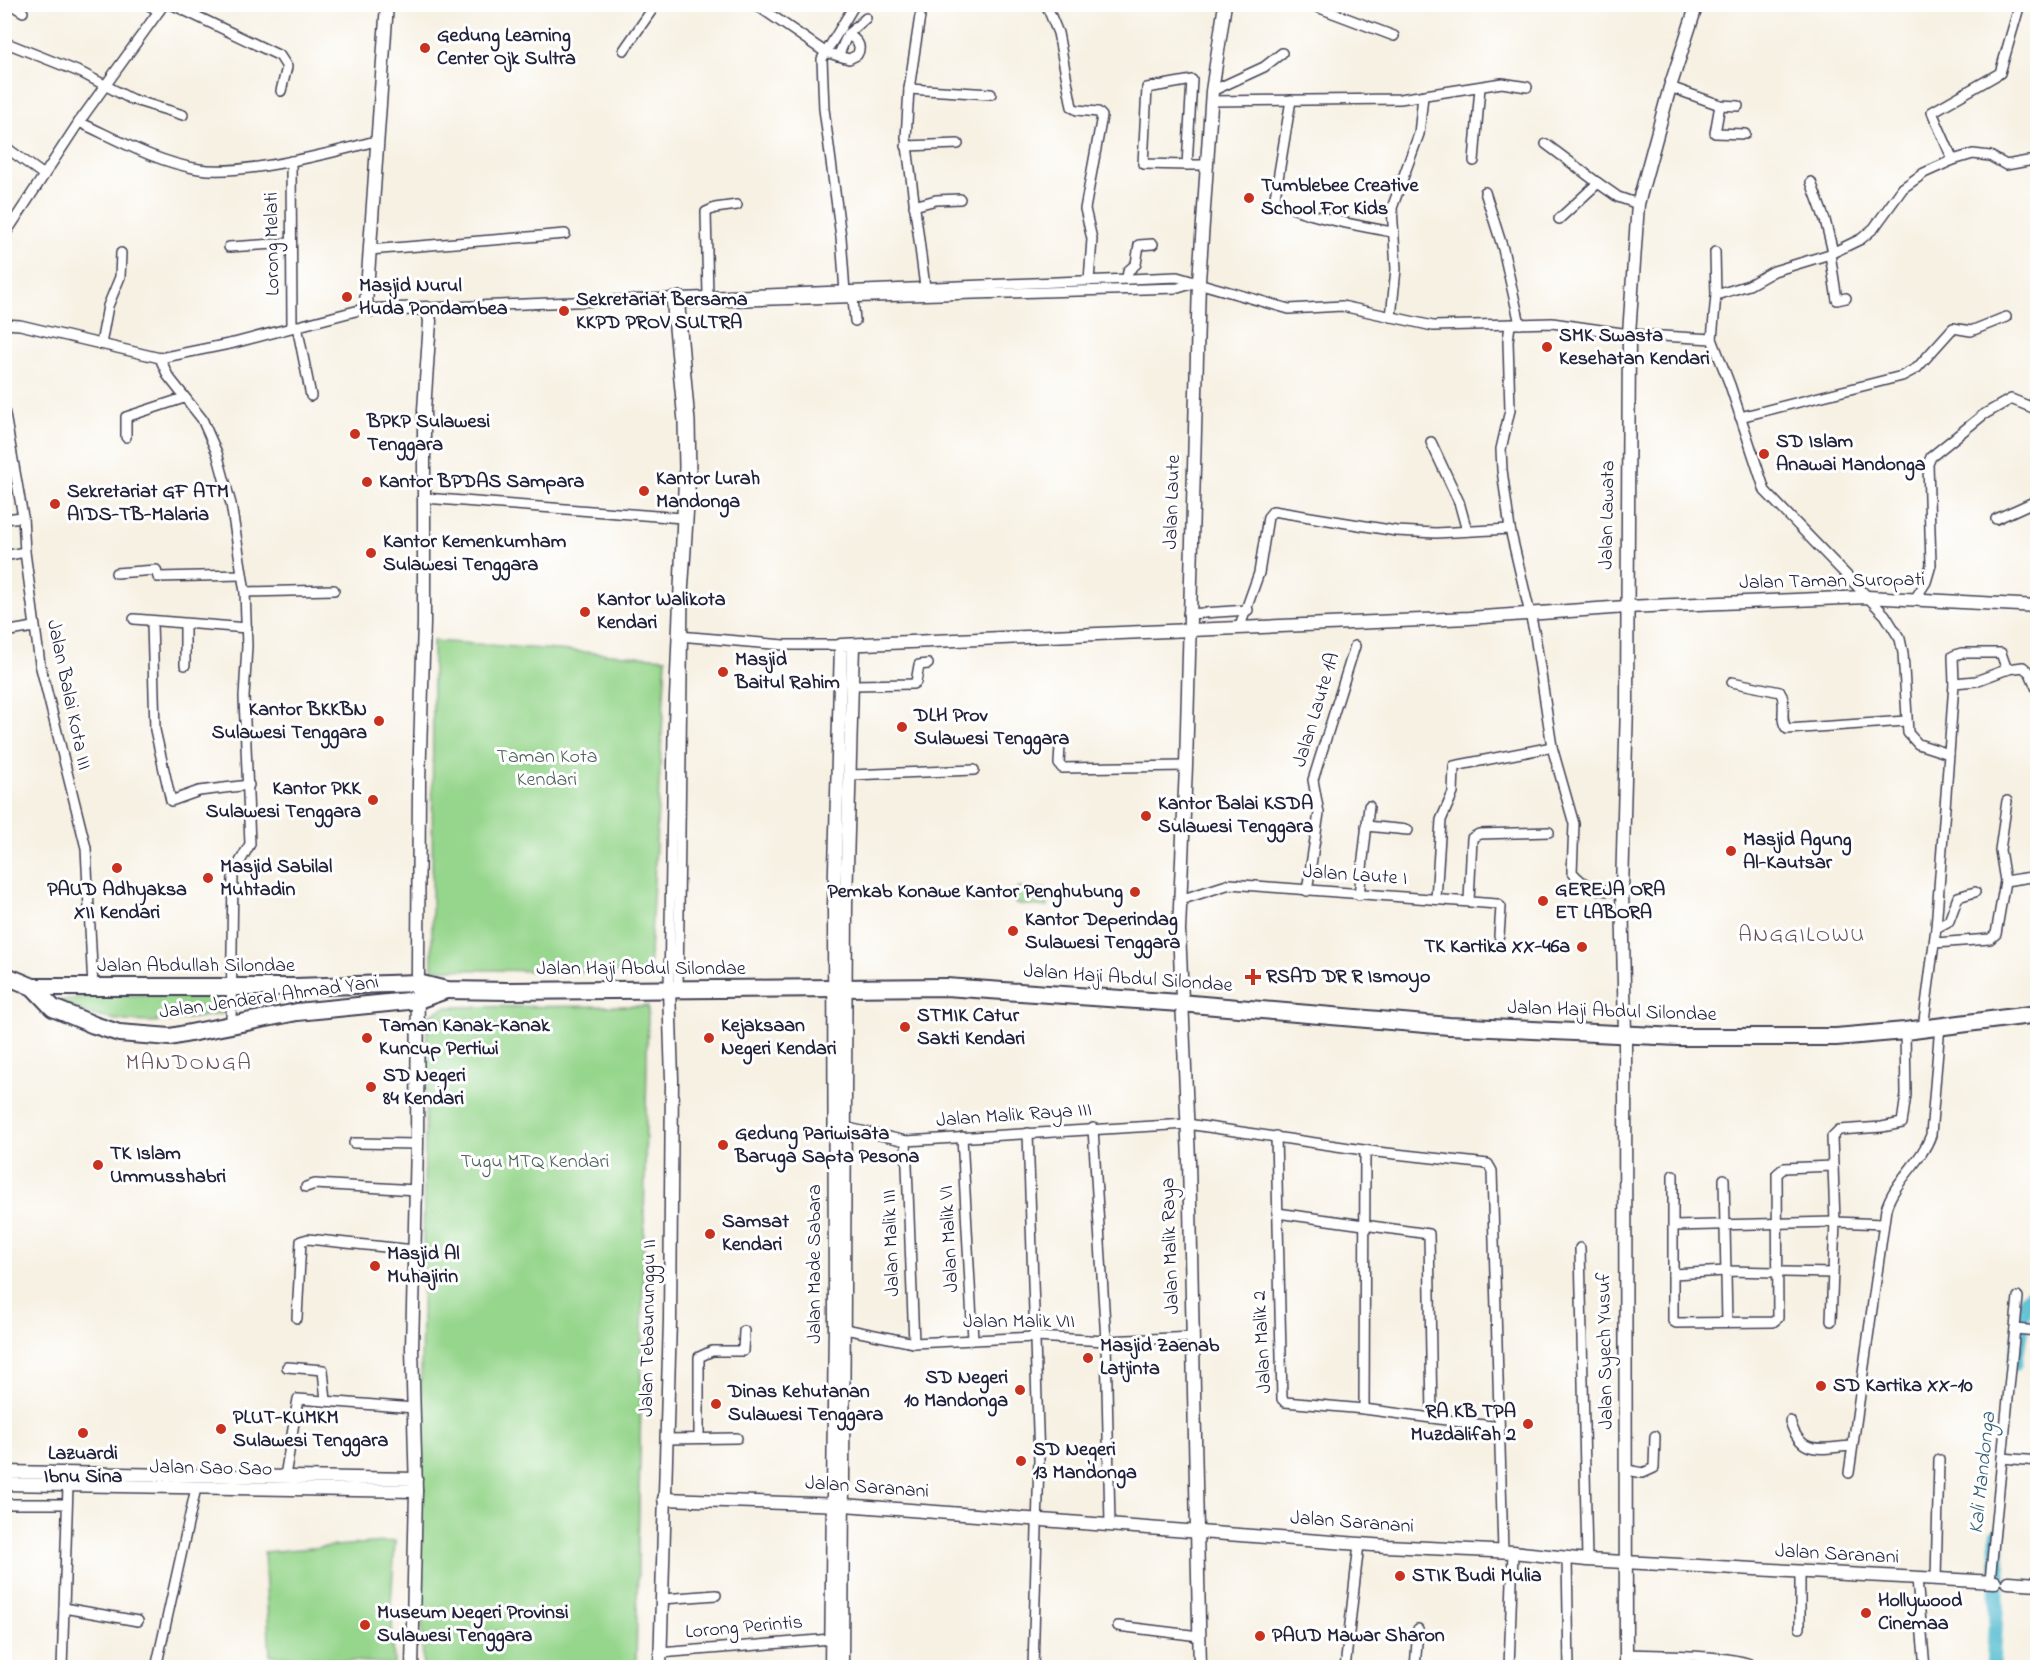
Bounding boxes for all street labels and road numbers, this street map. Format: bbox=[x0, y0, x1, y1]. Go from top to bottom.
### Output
street label: Lorong Melati bbox=[258, 192, 289, 296]
street label: Jalan Laute bbox=[1157, 454, 1189, 550]
street label: Jalan Lawata bbox=[1593, 460, 1623, 570]
street label: Jalan Taman Suropati bbox=[1739, 566, 1925, 598]
street label: Jalan Balai Kota III bbox=[38, 617, 98, 773]
street label: Jalan Laute 1A bbox=[1286, 649, 1348, 771]
street label: Jalan Laute I bbox=[1302, 858, 1408, 894]
street label: Jalan Abdullah Silondae bbox=[97, 952, 295, 981]
street label: Jalan Haji Abdul Silondae bbox=[536, 955, 746, 984]
street label: Jalan Haji Abdul Silondae bbox=[1022, 957, 1234, 1001]
street label: Jalan Jenderal Ahmad Yani bbox=[157, 968, 381, 1028]
street label: Jalan Haji Abdul Silondae bbox=[1507, 994, 1717, 1030]
street label: Jalan Malik Raya III bbox=[935, 1096, 1093, 1136]
street label: Jalan Malik Raya bbox=[1154, 1177, 1188, 1315]
street label: Jalan Made Sabara bbox=[801, 1184, 830, 1344]
street label: Jalan Malik VI bbox=[933, 1185, 967, 1293]
street label: Jalan Malik III bbox=[876, 1189, 908, 1297]
street label: Jalan Tebaununggu II bbox=[633, 1239, 666, 1417]
street label: Jalan Syech Yusuf bbox=[1590, 1271, 1622, 1430]
street label: Jalan Malik 2 bbox=[1246, 1290, 1280, 1394]
street label: Jalan Malik VII bbox=[963, 1308, 1075, 1337]
street label: Jalan Sao Sao bbox=[149, 1453, 273, 1485]
street label: Jalan Saranani bbox=[804, 1469, 930, 1507]
street label: Jalan Saranani bbox=[1289, 1504, 1415, 1542]
street label: Jalan Saranani bbox=[1774, 1537, 1900, 1573]
street label: Lorong Perintis bbox=[684, 1608, 804, 1649]

